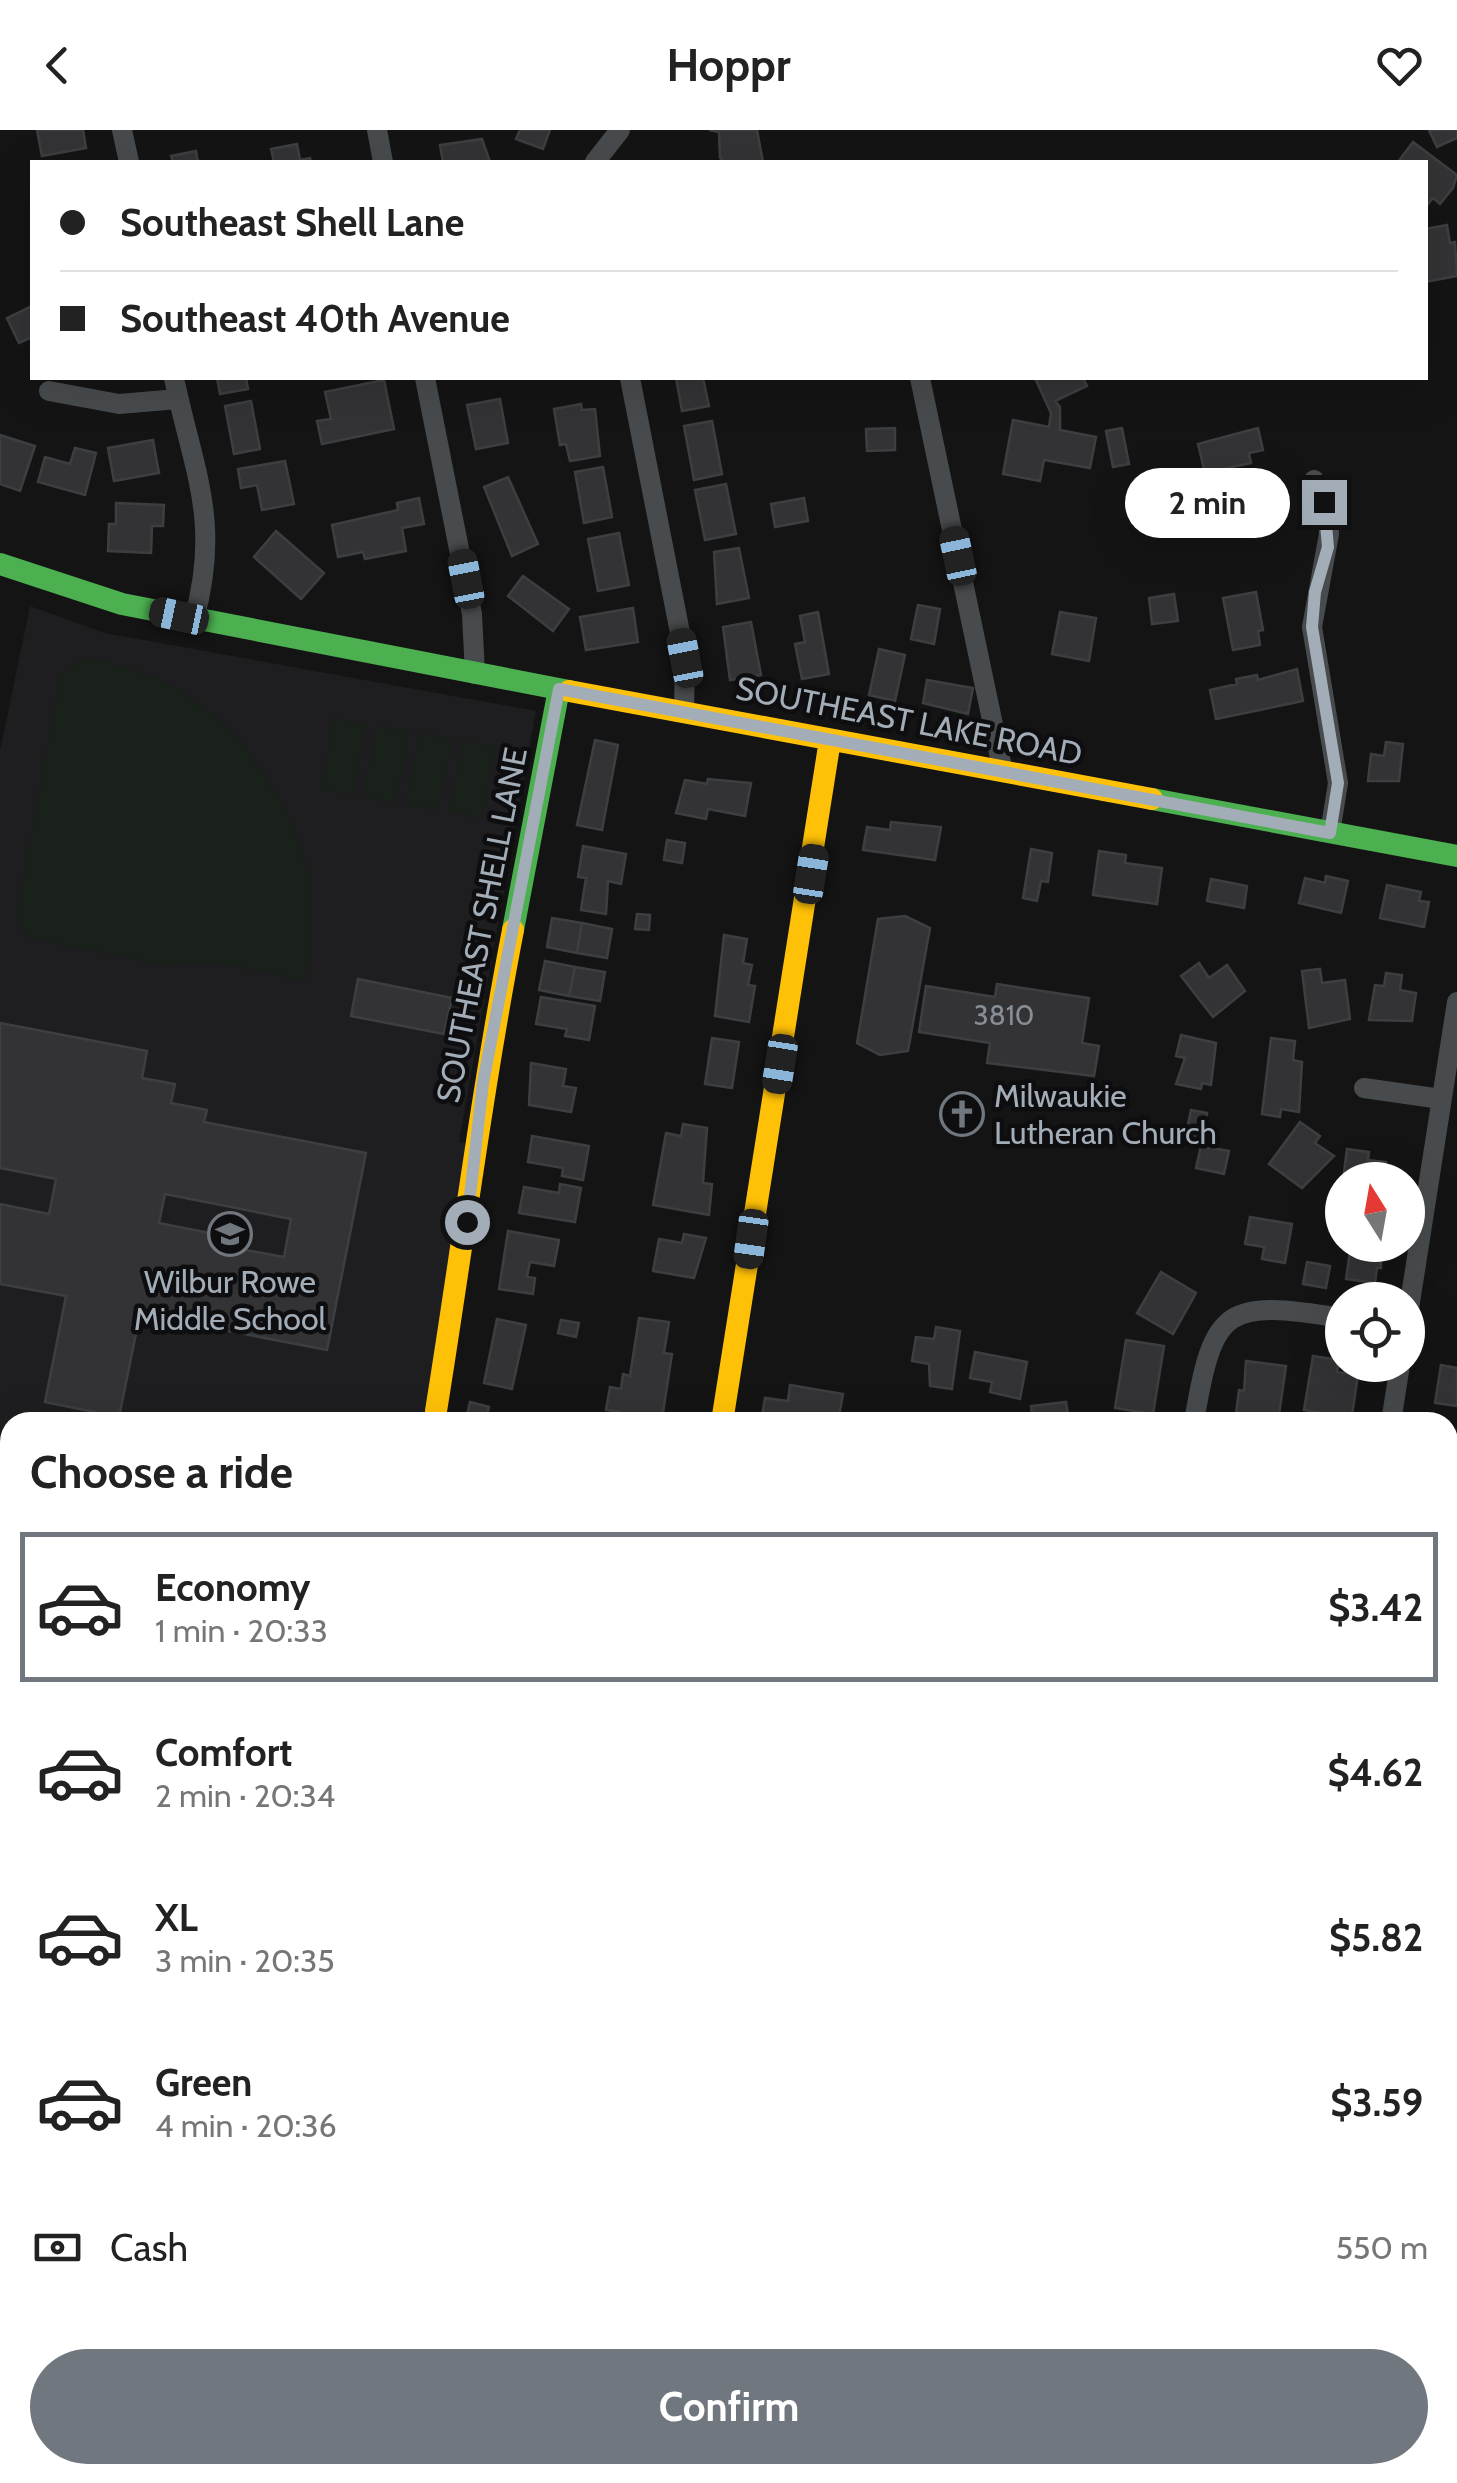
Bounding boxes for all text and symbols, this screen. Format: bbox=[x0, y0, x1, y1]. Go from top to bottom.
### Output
icon: back bbox=[30, 38, 85, 93]
text: Hoppr bbox=[666, 38, 791, 92]
icon: heart bbox=[1372, 38, 1427, 93]
text: Southeast Shell Lane bbox=[120, 199, 464, 246]
text: Southeast 40th Avenue bbox=[120, 295, 510, 342]
callout: 2 min bbox=[1124, 467, 1289, 537]
route end bbox=[1302, 480, 1347, 525]
text: 2 min bbox=[1169, 483, 1246, 522]
car bbox=[937, 524, 979, 588]
car bbox=[446, 547, 486, 611]
car bbox=[147, 595, 211, 637]
car bbox=[665, 626, 705, 690]
street label: SOUTHEAST LAKE ROAD bbox=[733, 668, 1086, 773]
street label: SOUTHEAST SHELL LANE bbox=[428, 744, 535, 1106]
car bbox=[791, 842, 831, 906]
house number: 3810 bbox=[974, 998, 1034, 1032]
car bbox=[760, 1032, 800, 1096]
place label: Milwaukie Lutheran Church bbox=[994, 1076, 1217, 1152]
church icon: Milwaukie Lutheran Church bbox=[939, 1091, 985, 1137]
north arrow bbox=[1325, 1162, 1425, 1262]
map controls bbox=[1325, 1162, 1425, 1382]
route start bbox=[445, 1200, 490, 1245]
car bbox=[732, 1207, 770, 1271]
school or university icon: Wilbur Rowe Middle School bbox=[207, 1211, 253, 1257]
place label: Wilbur Rowe Middle School bbox=[134, 1262, 327, 1338]
button: locate bbox=[1325, 1282, 1425, 1382]
text: Choose a ride bbox=[30, 1445, 293, 1499]
icon: car bbox=[35, 1562, 125, 1652]
text: Economy bbox=[155, 1564, 310, 1611]
text: $3.42 bbox=[1328, 1584, 1423, 1631]
text: 1 min · 20:33 bbox=[155, 1611, 328, 1650]
icon: car bbox=[35, 1727, 125, 1817]
text: Comfort bbox=[155, 1729, 292, 1776]
text: $4.62 bbox=[1327, 1749, 1423, 1796]
text: 2 min · 20:34 bbox=[155, 1776, 335, 1815]
icon: car bbox=[35, 1892, 125, 1982]
text: XL bbox=[155, 1894, 198, 1941]
text: $5.82 bbox=[1329, 1914, 1423, 1961]
text: 3 min · 20:35 bbox=[155, 1941, 335, 1980]
icon: car bbox=[35, 2057, 125, 2147]
text: Green bbox=[155, 2059, 252, 2106]
text: $3.59 bbox=[1330, 2079, 1423, 2126]
text: 4 min · 20:36 bbox=[155, 2106, 337, 2145]
icon: cash bbox=[30, 2220, 85, 2275]
text: Cash bbox=[110, 2224, 188, 2271]
text: 550 m bbox=[1336, 2228, 1428, 2267]
button: Confirm bbox=[30, 2349, 1428, 2464]

